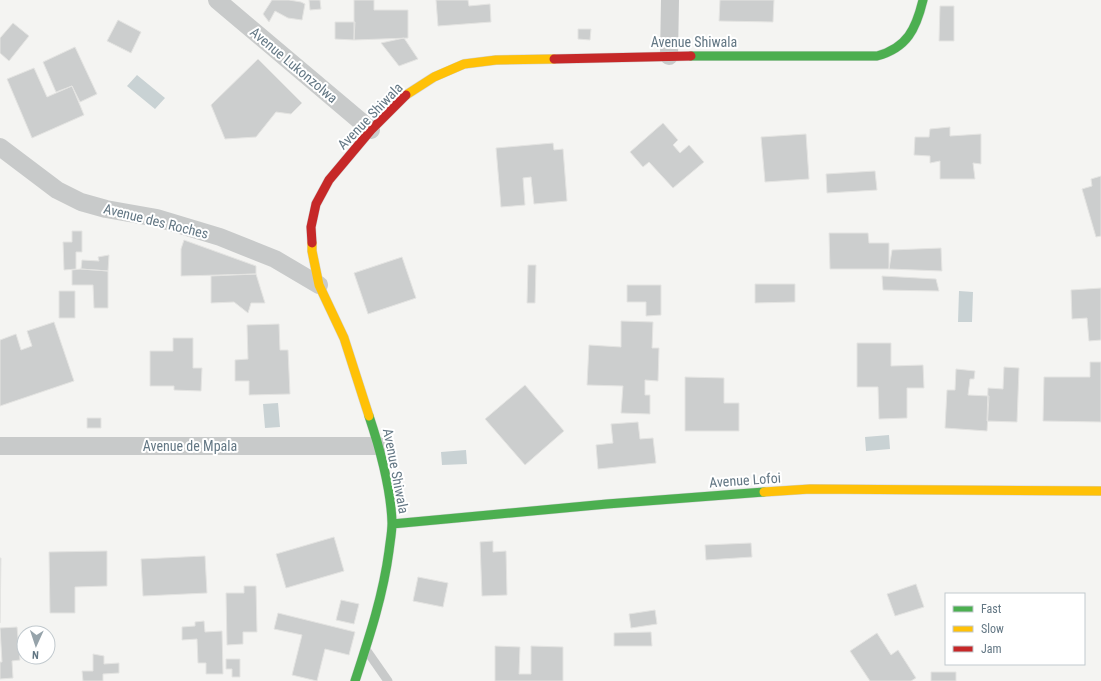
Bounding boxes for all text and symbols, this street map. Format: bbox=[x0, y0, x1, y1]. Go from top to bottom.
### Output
street label: Avenue Lukonzolwa bbox=[247, 24, 341, 106]
street label: Avenue Shiwala bbox=[651, 34, 737, 50]
street label: Avenue Shiwala bbox=[334, 79, 406, 153]
street label: Avenue des Roches bbox=[102, 200, 210, 242]
street label: Avenue Shiwala bbox=[380, 427, 412, 515]
street label: Avenue de Mpala bbox=[143, 438, 237, 454]
street label: Avenue Lofoi bbox=[709, 470, 781, 490]
legend bbox=[945, 593, 1085, 665]
text: Fast bbox=[981, 602, 1002, 616]
text: Slow bbox=[981, 622, 1004, 636]
north arrow bbox=[16, 625, 56, 665]
text: Jam bbox=[981, 642, 1002, 656]
text: N bbox=[32, 648, 39, 661]

